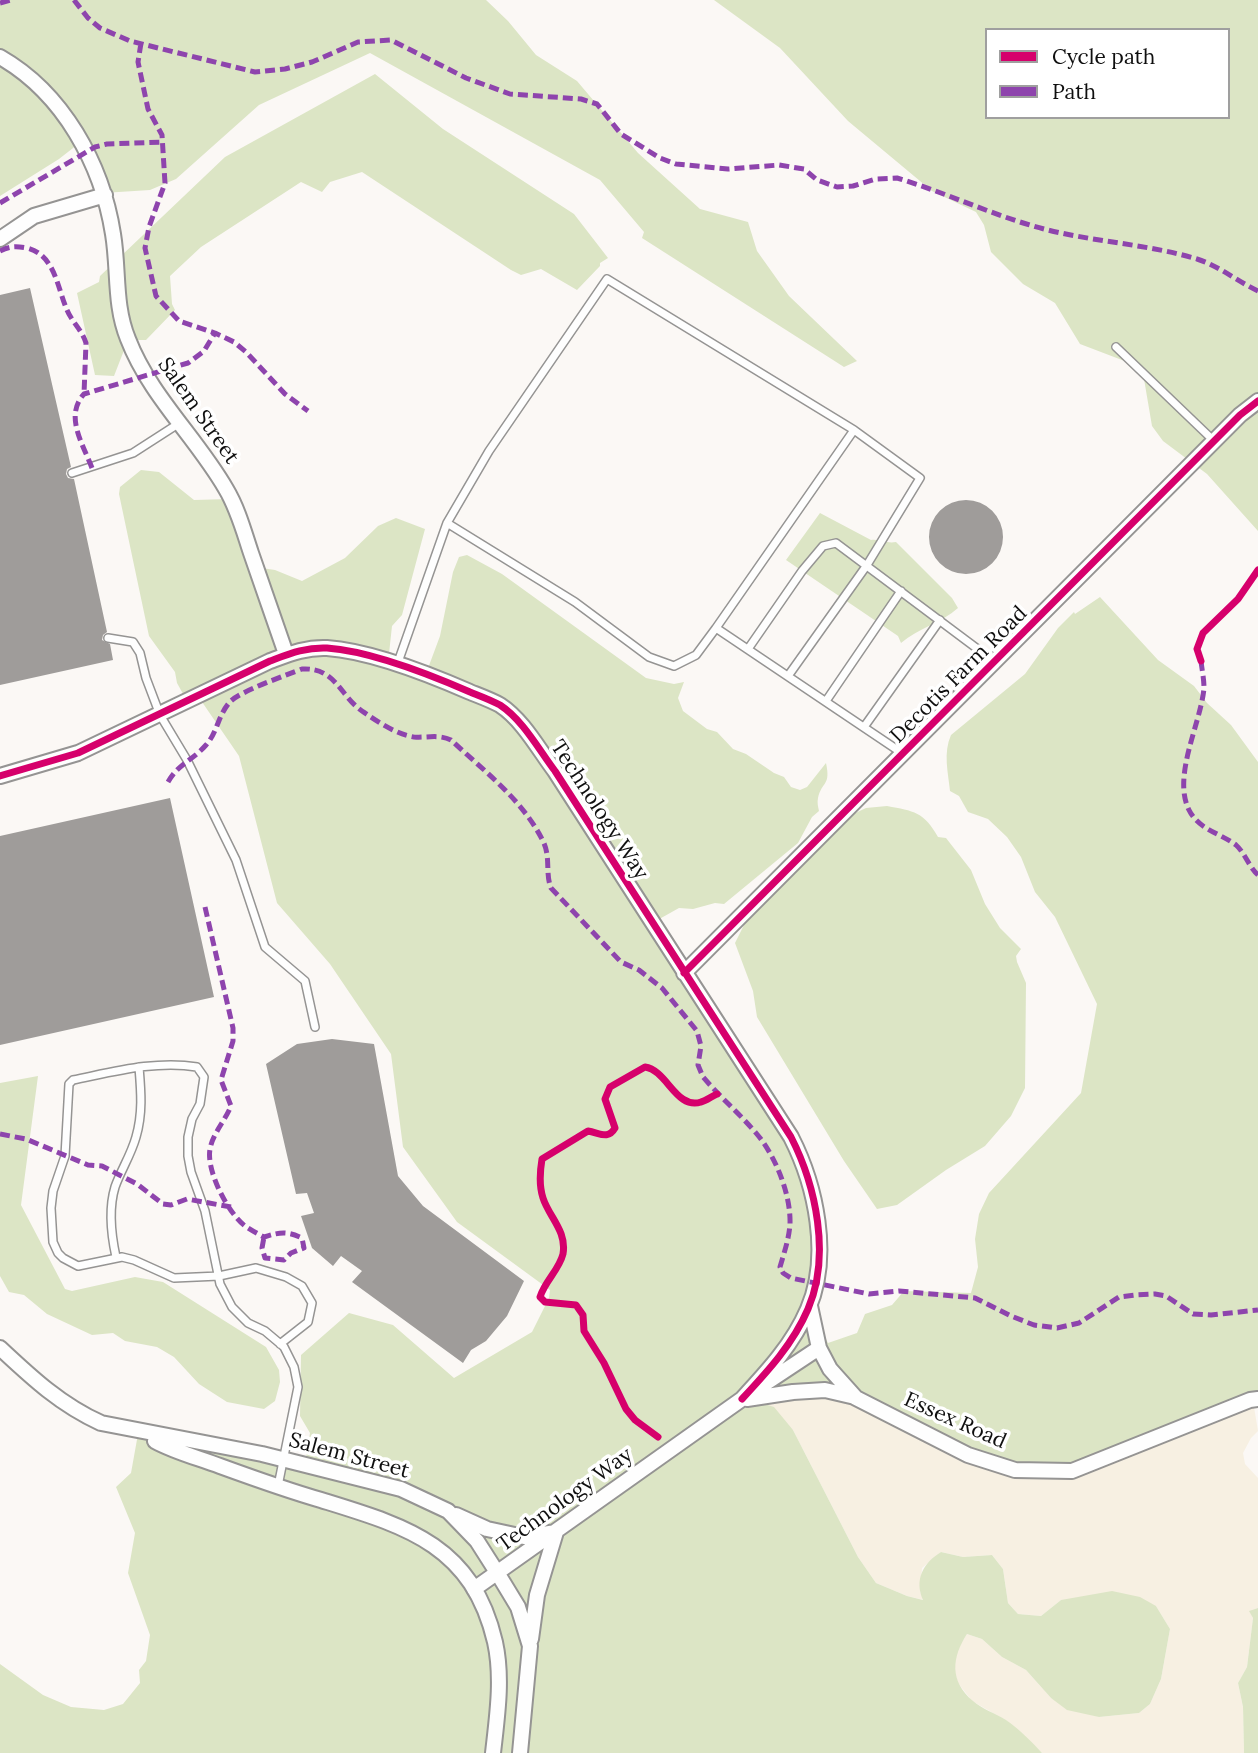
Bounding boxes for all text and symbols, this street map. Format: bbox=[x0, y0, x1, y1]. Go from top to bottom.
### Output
legend bbox=[985, 28, 1230, 119]
text: Cycle path bbox=[1052, 43, 1155, 70]
text: Path bbox=[1052, 78, 1096, 105]
street label: Salem Street bbox=[152, 353, 244, 469]
street label: Decotis Farm Road bbox=[885, 601, 1033, 749]
street label: Technology Way bbox=[545, 736, 653, 884]
street label: Essex Road bbox=[900, 1387, 1010, 1455]
street label: Salem Street bbox=[286, 1428, 412, 1484]
street label: Technology Way bbox=[493, 1443, 637, 1557]

